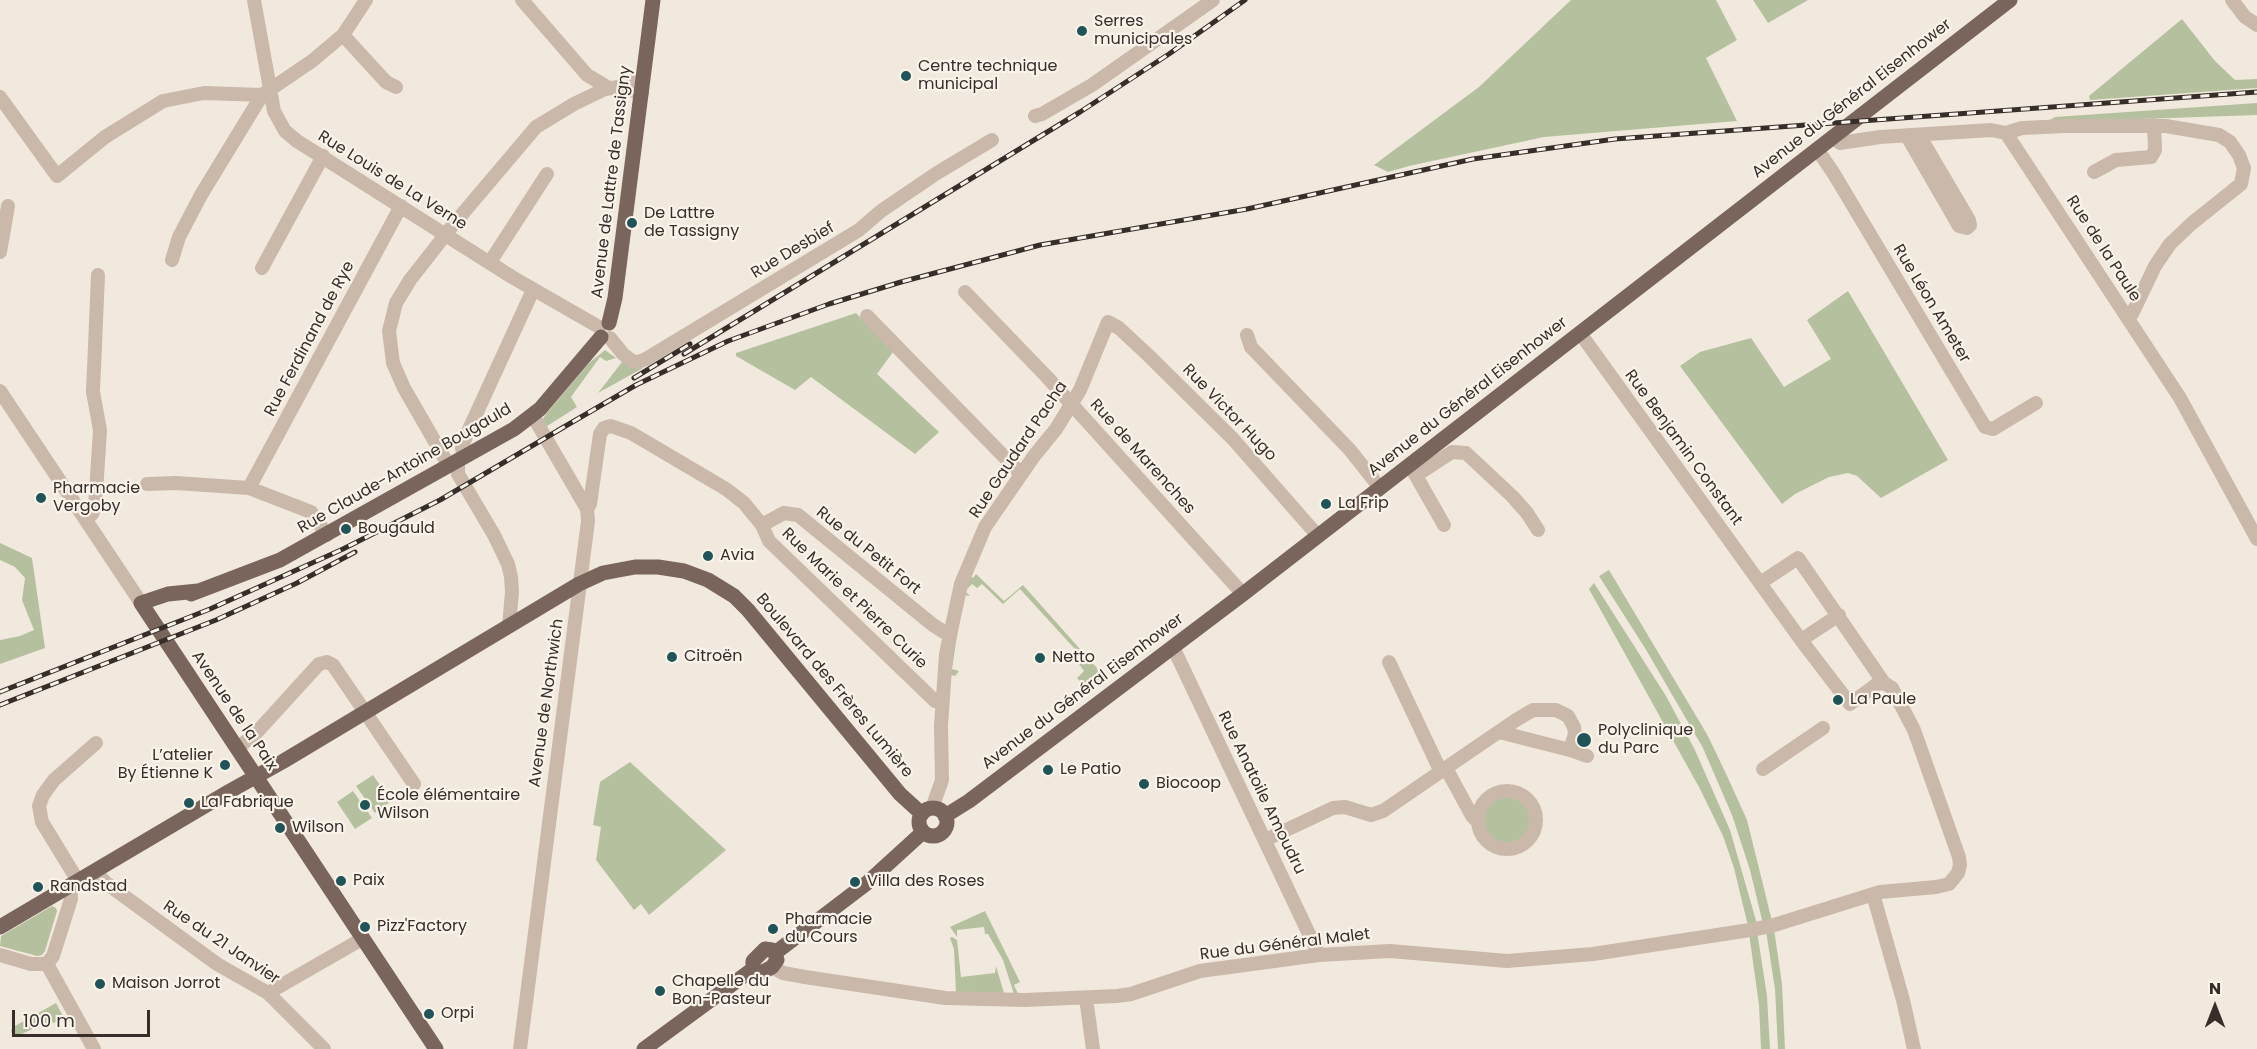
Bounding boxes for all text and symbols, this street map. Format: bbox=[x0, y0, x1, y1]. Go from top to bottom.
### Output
place label: Serres municipales bbox=[1094, 12, 1192, 50]
street label: Avenue du Général Eisenhower bbox=[1749, 15, 1955, 183]
marker: Serres municipales bbox=[1075, 24, 1089, 38]
place label: Centre technique municipal bbox=[918, 57, 1057, 95]
street label: Avenue de Lattre de Tassigny bbox=[588, 65, 636, 299]
marker: Centre technique municipal bbox=[899, 69, 913, 83]
street label: Rue Louis de La Verne bbox=[314, 127, 470, 235]
street label: Rue de la Paule bbox=[2062, 192, 2144, 306]
place label: De Lattre de Tassigny bbox=[644, 204, 739, 242]
marker: De Lattre de Tassigny bbox=[625, 216, 639, 230]
street label: Rue Desbief bbox=[748, 219, 838, 283]
street label: Rue Léon Ameter bbox=[1888, 241, 1974, 367]
street label: Rue Ferdinand de Rye bbox=[261, 258, 359, 420]
street label: Avenue du Général Eisenhower bbox=[1365, 313, 1571, 481]
street label: Rue Victor Hugo bbox=[1178, 361, 1280, 465]
street label: Rue Benjamin Constant bbox=[1620, 366, 1746, 530]
street label: Rue Gaudard Pacha bbox=[966, 378, 1072, 522]
street label: Rue de Marenches bbox=[1085, 396, 1199, 518]
street label: Rue Claude-Antoine Bougauld bbox=[295, 400, 515, 538]
place label: Pharmacie Vergoby bbox=[53, 479, 140, 517]
marker: Pharmacie Vergoby bbox=[34, 491, 48, 505]
place label: La Frip bbox=[1338, 494, 1389, 514]
marker: La Frip bbox=[1319, 497, 1333, 511]
street label: Rue du Petit Fort bbox=[812, 503, 924, 599]
place label: Bougauld bbox=[358, 519, 435, 539]
marker: Bougauld bbox=[339, 522, 353, 536]
street label: Rue Marie et Pierre Curie bbox=[777, 525, 931, 673]
place label: Avia bbox=[720, 546, 755, 566]
marker: Avia bbox=[701, 549, 715, 563]
street label: Boulevard des Frères Lumière bbox=[751, 590, 917, 782]
street label: Avenue du Général Eisenhower bbox=[978, 610, 1188, 774]
street label: Avenue de Northwich bbox=[526, 618, 568, 788]
place label: Citroën bbox=[684, 647, 742, 667]
street label: Avenue de la Paix bbox=[187, 648, 281, 774]
place label: Netto bbox=[1052, 648, 1095, 668]
marker: Citroën bbox=[665, 650, 679, 664]
marker: Netto bbox=[1033, 651, 1047, 665]
place label: La Paule bbox=[1850, 690, 1916, 710]
marker: La Paule bbox=[1831, 693, 1845, 707]
street label: Rue Anatoile Amoudru bbox=[1213, 708, 1309, 878]
place label: Polyclinique du Parc bbox=[1598, 721, 1693, 759]
marker: Polyclinique du Parc bbox=[1575, 731, 1593, 749]
place label: L’atelier By Étienne K bbox=[118, 746, 213, 784]
marker: L’atelier By Étienne K bbox=[218, 758, 232, 772]
place label: Le Patio bbox=[1060, 760, 1121, 780]
marker: Le Patio bbox=[1041, 763, 1055, 777]
place label: Biocoop bbox=[1156, 774, 1221, 794]
marker: Biocoop bbox=[1137, 777, 1151, 791]
place label: École élémentaire Wilson bbox=[377, 786, 520, 824]
place label: La Fabrique bbox=[201, 793, 294, 813]
marker: La Fabrique bbox=[182, 796, 196, 810]
marker: École élémentaire Wilson bbox=[358, 798, 372, 812]
place label: Wilson bbox=[292, 818, 344, 838]
marker: Wilson bbox=[273, 821, 287, 835]
place label: Paix bbox=[353, 871, 385, 891]
place label: Villa des Roses bbox=[867, 872, 985, 892]
marker: Paix bbox=[334, 874, 348, 888]
marker: Villa des Roses bbox=[848, 875, 862, 889]
place label: Randstad bbox=[50, 877, 127, 897]
marker: Randstad bbox=[31, 880, 45, 894]
street label: Rue du 21 Janvier bbox=[159, 897, 283, 989]
place label: Pharmacie du Cours bbox=[785, 910, 872, 948]
place label: Pizz'Factory bbox=[377, 917, 467, 937]
marker: Pizz'Factory bbox=[358, 920, 372, 934]
marker: Pharmacie du Cours bbox=[766, 922, 780, 936]
street label: Rue du Général Malet bbox=[1199, 925, 1371, 965]
place label: Chapelle du Bon-Pasteur bbox=[672, 972, 771, 1010]
place label: Maison Jorrot bbox=[112, 974, 220, 994]
marker: Maison Jorrot bbox=[93, 977, 107, 991]
north arrow bbox=[2185, 977, 2245, 1037]
text: N bbox=[2209, 977, 2221, 1000]
marker: Chapelle du Bon-Pasteur bbox=[653, 984, 667, 998]
scale bar bbox=[15, 998, 153, 1036]
place label: Orpi bbox=[441, 1004, 474, 1024]
marker: Orpi bbox=[422, 1007, 436, 1021]
text: 100 m bbox=[23, 1008, 75, 1033]

